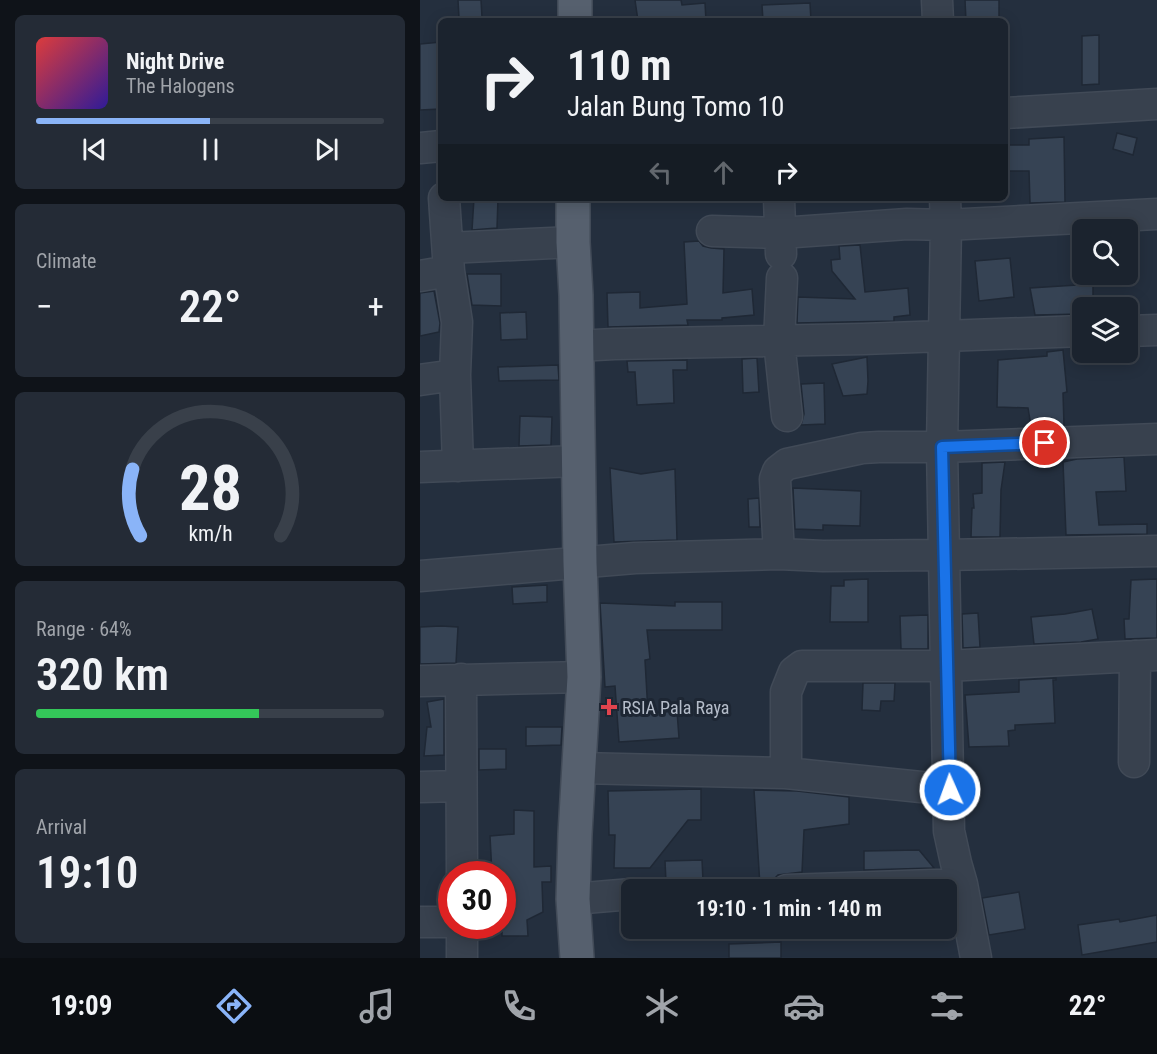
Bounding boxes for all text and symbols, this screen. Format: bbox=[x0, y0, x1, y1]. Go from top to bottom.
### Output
text: 110 m bbox=[567, 41, 672, 90]
icon: right bbox=[468, 42, 546, 120]
text: Night Drive bbox=[126, 49, 224, 74]
text: The Halogens bbox=[126, 74, 235, 98]
text: Jalan Bung Tomo 10 bbox=[567, 91, 784, 123]
icon: previous bbox=[78, 133, 111, 166]
icon: pause bbox=[194, 133, 227, 166]
icon: next bbox=[310, 133, 343, 166]
icon: left bbox=[644, 156, 677, 189]
icon: ahead bbox=[707, 156, 740, 189]
icon: right bbox=[770, 156, 803, 189]
map controls bbox=[1072, 219, 1138, 363]
button: search bbox=[1072, 219, 1138, 285]
text: Climate bbox=[36, 249, 96, 273]
text: 22° bbox=[179, 280, 241, 333]
text: − bbox=[36, 287, 53, 326]
text: + bbox=[368, 287, 384, 326]
button: layers bbox=[1072, 297, 1138, 363]
pin bbox=[1019, 417, 1070, 468]
icon: arrive bbox=[1028, 426, 1061, 459]
text: 28 bbox=[178, 452, 242, 525]
text: km/h bbox=[188, 521, 232, 546]
text: Range · 64% bbox=[36, 617, 132, 641]
text: 320 km bbox=[36, 648, 169, 701]
place label: RSIA Pala Raya bbox=[622, 697, 729, 718]
marker: RSIA Pala Raya bbox=[600, 698, 618, 716]
position arrow bbox=[918, 758, 982, 822]
text: Arrival bbox=[36, 815, 87, 839]
text: 19:10 bbox=[36, 846, 138, 899]
speed limit sign: 30 bbox=[438, 861, 516, 939]
text: 19:10 · 1 min · 140 m bbox=[696, 896, 882, 921]
icon: directions bbox=[213, 985, 255, 1027]
icon: music bbox=[356, 985, 398, 1027]
icon: phone bbox=[498, 985, 540, 1027]
icon: climate bbox=[641, 985, 683, 1027]
icon: car bbox=[783, 985, 825, 1027]
icon: filters bbox=[926, 985, 968, 1027]
text: 19:09 bbox=[50, 990, 112, 1022]
text: 22° bbox=[1069, 990, 1107, 1022]

